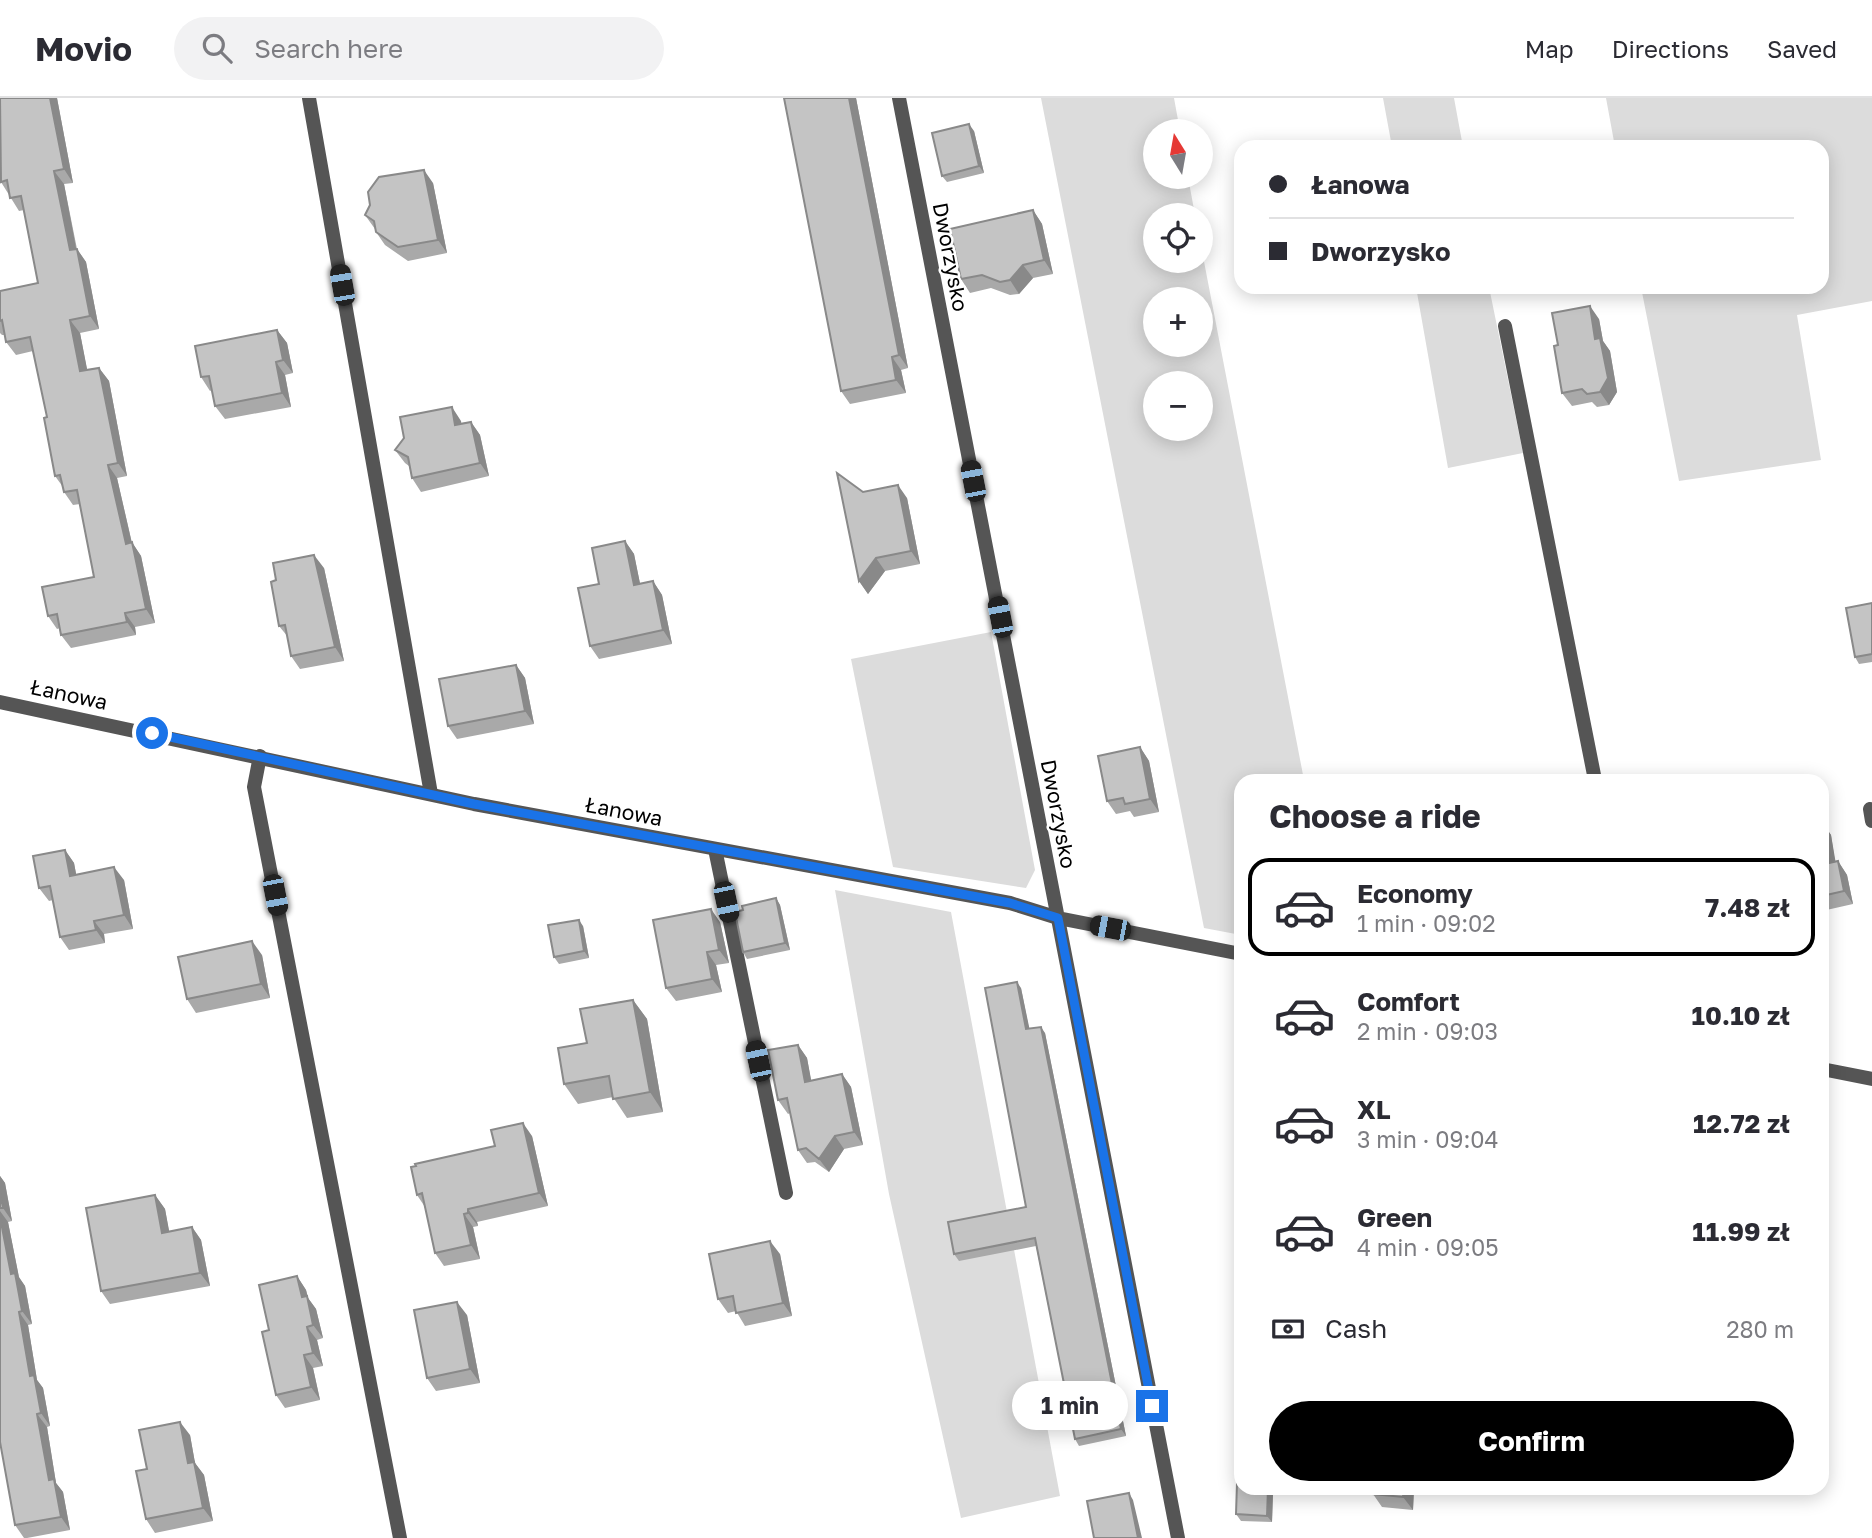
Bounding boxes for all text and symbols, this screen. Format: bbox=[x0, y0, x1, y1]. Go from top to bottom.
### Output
search box bbox=[174, 17, 664, 80]
text: Movio bbox=[35, 29, 132, 68]
icon: search bbox=[198, 29, 236, 67]
text: Search here bbox=[254, 33, 403, 64]
text: Map bbox=[1525, 34, 1574, 63]
text: Directions bbox=[1612, 34, 1729, 63]
text: Saved bbox=[1767, 34, 1837, 63]
north arrow bbox=[1143, 119, 1213, 189]
map controls bbox=[1143, 119, 1213, 441]
text: Łanowa bbox=[1311, 169, 1410, 200]
street label: Dworzysko bbox=[928, 200, 974, 314]
button: locate bbox=[1143, 203, 1213, 273]
text: Dworzysko bbox=[1311, 236, 1451, 267]
car bbox=[329, 262, 356, 308]
button: + bbox=[1143, 287, 1213, 357]
button: − bbox=[1143, 371, 1213, 441]
car bbox=[959, 458, 988, 504]
car bbox=[986, 594, 1015, 640]
street label: Łanowa bbox=[28, 673, 110, 715]
route start bbox=[136, 717, 168, 749]
street label: Dworzysko bbox=[1036, 757, 1082, 871]
street label: Łanowa bbox=[583, 791, 665, 831]
text: Choose a ride bbox=[1269, 797, 1481, 835]
car bbox=[261, 872, 290, 918]
icon: car bbox=[1273, 876, 1336, 939]
text: Economy bbox=[1357, 878, 1473, 909]
car bbox=[712, 879, 741, 925]
text: 7.48 zł bbox=[1705, 892, 1790, 923]
text: 1 min · 09:02 bbox=[1357, 909, 1496, 937]
car bbox=[1088, 914, 1133, 942]
icon: car bbox=[1273, 984, 1336, 1047]
text: Comfort bbox=[1357, 986, 1460, 1017]
text: 10.10 zł bbox=[1692, 1000, 1790, 1031]
text: 2 min · 09:03 bbox=[1357, 1017, 1498, 1045]
car bbox=[744, 1038, 773, 1084]
icon: car bbox=[1273, 1092, 1336, 1155]
text: XL bbox=[1357, 1094, 1391, 1125]
text: 12.72 zł bbox=[1693, 1108, 1790, 1139]
text: 3 min · 09:04 bbox=[1357, 1125, 1499, 1153]
icon: car bbox=[1273, 1200, 1336, 1263]
text: Green bbox=[1357, 1202, 1432, 1233]
text: 11.99 zł bbox=[1692, 1216, 1790, 1247]
text: 4 min · 09:05 bbox=[1357, 1233, 1499, 1261]
icon: cash bbox=[1269, 1310, 1307, 1348]
text: Cash bbox=[1325, 1313, 1387, 1344]
text: 280 m bbox=[1726, 1315, 1794, 1343]
callout: 1 min bbox=[1012, 1382, 1128, 1430]
route end bbox=[1136, 1390, 1168, 1422]
text: 1 min bbox=[1041, 1391, 1099, 1419]
button: Confirm bbox=[1269, 1401, 1794, 1481]

